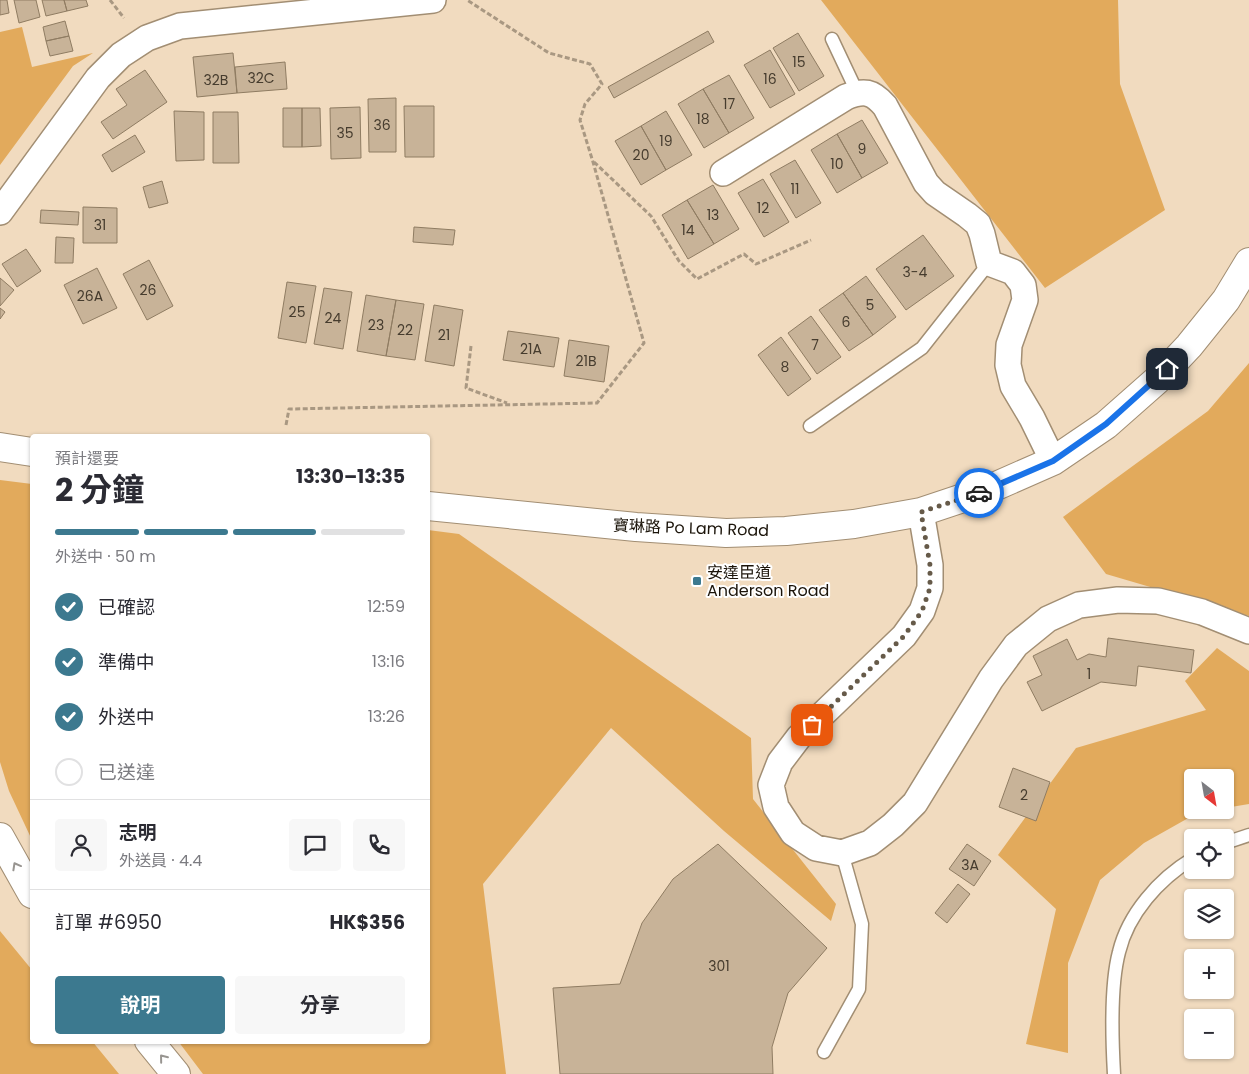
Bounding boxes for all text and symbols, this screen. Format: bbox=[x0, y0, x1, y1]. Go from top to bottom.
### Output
house number: 15 bbox=[792, 52, 806, 72]
house number: 32C bbox=[247, 68, 275, 88]
house number: 16 bbox=[763, 69, 777, 89]
house number: 32B bbox=[204, 70, 228, 90]
house number: 17 bbox=[723, 94, 735, 114]
house number: 18 bbox=[696, 109, 710, 129]
house number: 36 bbox=[373, 115, 391, 135]
house number: 35 bbox=[336, 123, 354, 143]
house number: 19 bbox=[659, 131, 673, 151]
house number: 9 bbox=[858, 139, 866, 159]
house number: 20 bbox=[633, 145, 649, 165]
house number: 10 bbox=[830, 154, 844, 174]
house number: 11 bbox=[791, 179, 799, 199]
house number: 12 bbox=[757, 198, 769, 218]
house number: 13 bbox=[707, 205, 719, 225]
house number: 31 bbox=[94, 215, 106, 235]
house number: 14 bbox=[681, 220, 695, 240]
house number: 3-4 bbox=[903, 262, 928, 282]
house number: 26 bbox=[140, 280, 157, 300]
house number: 26A bbox=[77, 286, 103, 306]
house number: 5 bbox=[866, 295, 874, 315]
house number: 25 bbox=[289, 302, 305, 322]
house number: 24 bbox=[325, 308, 342, 328]
house number: 6 bbox=[842, 312, 851, 332]
house number: 23 bbox=[368, 315, 384, 335]
house number: 22 bbox=[397, 320, 413, 340]
house number: 21 bbox=[438, 325, 450, 345]
house number: 7 bbox=[811, 335, 819, 355]
house number: 21A bbox=[520, 339, 542, 359]
pin bbox=[1146, 348, 1188, 390]
house number: 21B bbox=[575, 351, 597, 371]
icon: home bbox=[1153, 355, 1181, 383]
house number: 8 bbox=[781, 357, 790, 377]
text: 預計還要 bbox=[55, 447, 119, 470]
text: 13:30–13:35 bbox=[296, 463, 405, 490]
text: 2 分鐘 bbox=[55, 467, 144, 512]
courier bbox=[954, 468, 1004, 518]
icon: car bbox=[965, 479, 993, 507]
street label: 寶琳路 Po Lam Road bbox=[613, 514, 769, 542]
text: 外送中 · 50 m bbox=[55, 545, 156, 568]
place label: 安達臣道 Anderson Road bbox=[707, 561, 829, 602]
marker: 安達臣道 Anderson Road bbox=[691, 575, 703, 587]
icon: check bbox=[55, 593, 83, 621]
text: 已確認 bbox=[98, 594, 155, 621]
text: 12:59 bbox=[367, 595, 405, 618]
icon: check bbox=[55, 648, 83, 676]
text: 準備中 bbox=[98, 649, 155, 676]
text: 13:16 bbox=[372, 650, 405, 673]
house number: 1 bbox=[1087, 664, 1091, 684]
icon: check bbox=[55, 703, 83, 731]
text: 外送中 bbox=[98, 704, 155, 731]
pin bbox=[791, 704, 833, 746]
text: 13:26 bbox=[368, 705, 405, 728]
icon: bag bbox=[798, 711, 826, 739]
text: 已送達 bbox=[98, 759, 155, 786]
north arrow bbox=[1184, 769, 1234, 819]
map controls bbox=[1184, 769, 1234, 1059]
house number: 2 bbox=[1020, 785, 1028, 805]
button: person bbox=[55, 819, 107, 871]
text: 志明 bbox=[119, 819, 157, 846]
button: chat bbox=[289, 819, 341, 871]
button: phone bbox=[353, 819, 405, 871]
button: locate bbox=[1184, 829, 1234, 879]
text: 外送員 · 4.4 bbox=[119, 849, 202, 872]
house number: 3A bbox=[961, 855, 979, 875]
one-way arrow bbox=[12, 863, 22, 872]
button: layers bbox=[1184, 889, 1234, 939]
text: 訂單 #6950 bbox=[55, 909, 162, 936]
text: HK$356 bbox=[329, 909, 405, 936]
button: + bbox=[1184, 949, 1234, 999]
house number: 301 bbox=[708, 956, 730, 976]
button: 說明 bbox=[55, 976, 225, 1034]
button: 分享 bbox=[235, 976, 405, 1034]
button: − bbox=[1184, 1009, 1234, 1059]
one-way arrow bbox=[159, 1054, 168, 1063]

